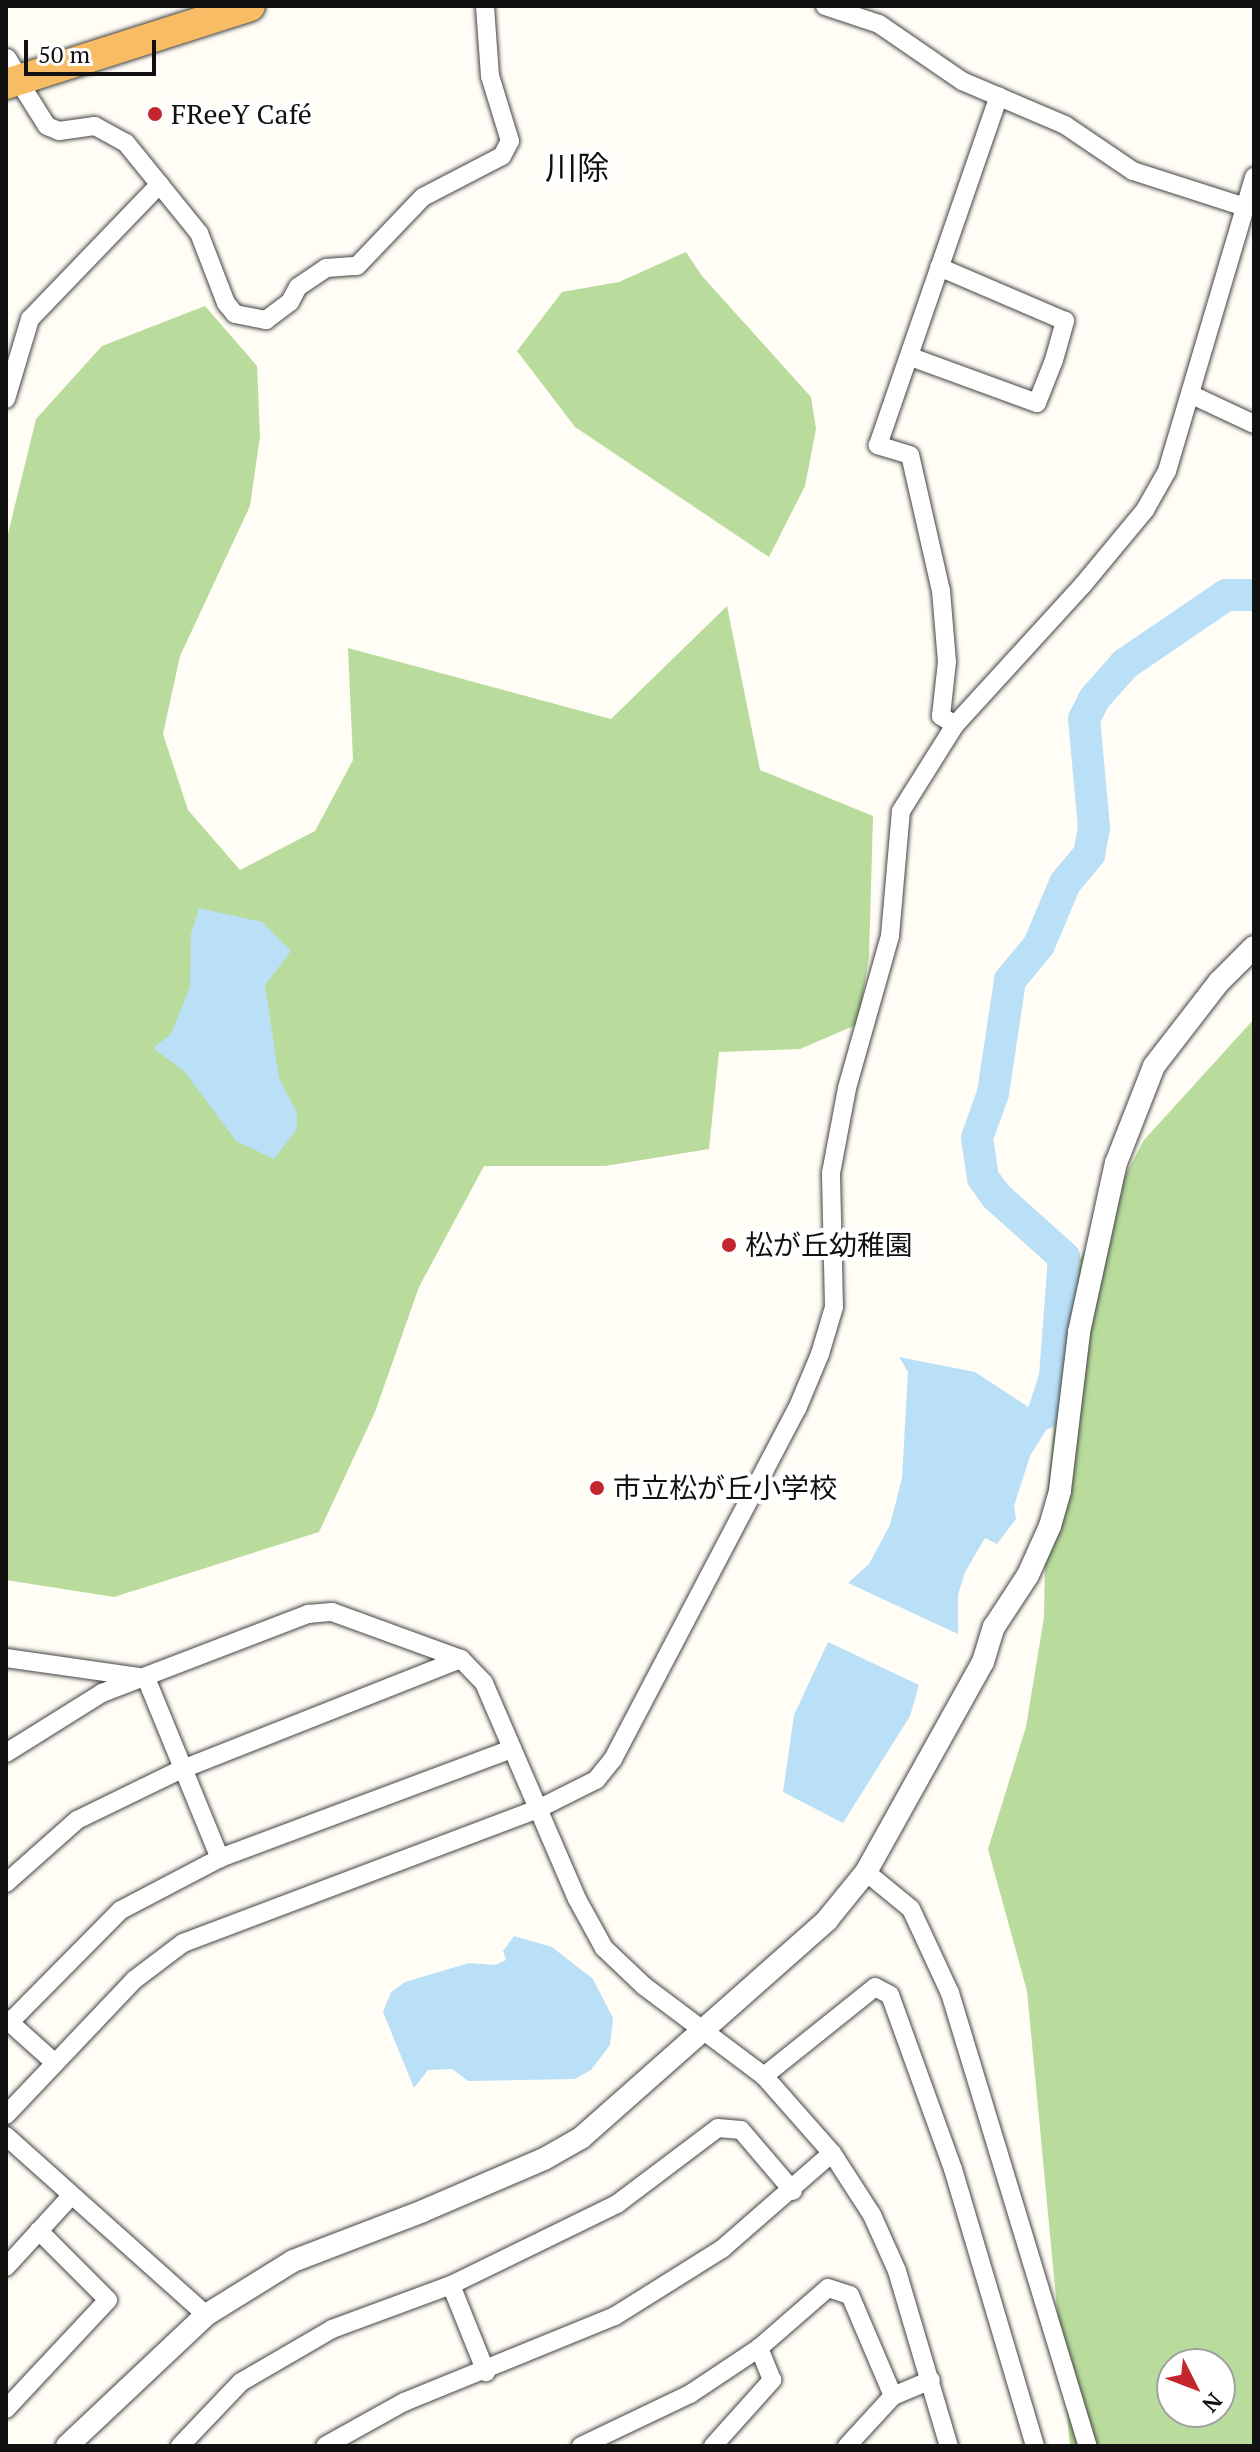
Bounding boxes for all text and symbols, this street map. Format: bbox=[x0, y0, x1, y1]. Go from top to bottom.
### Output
scale bar bbox=[28, 24, 160, 74]
text: 50 m bbox=[38, 38, 90, 70]
place label: FReeY Café bbox=[171, 97, 312, 131]
marker: FReeY Café bbox=[146, 105, 164, 123]
district label: 川除 bbox=[545, 148, 609, 186]
place label: 松が丘幼稚園 bbox=[745, 1228, 913, 1262]
marker: 松が丘幼稚園 bbox=[720, 1236, 738, 1254]
place label: 市立松が丘小学校 bbox=[613, 1471, 837, 1505]
marker: 市立松が丘小学校 bbox=[588, 1479, 606, 1497]
north arrow bbox=[1156, 2348, 1236, 2428]
text: N bbox=[1196, 2387, 1229, 2419]

